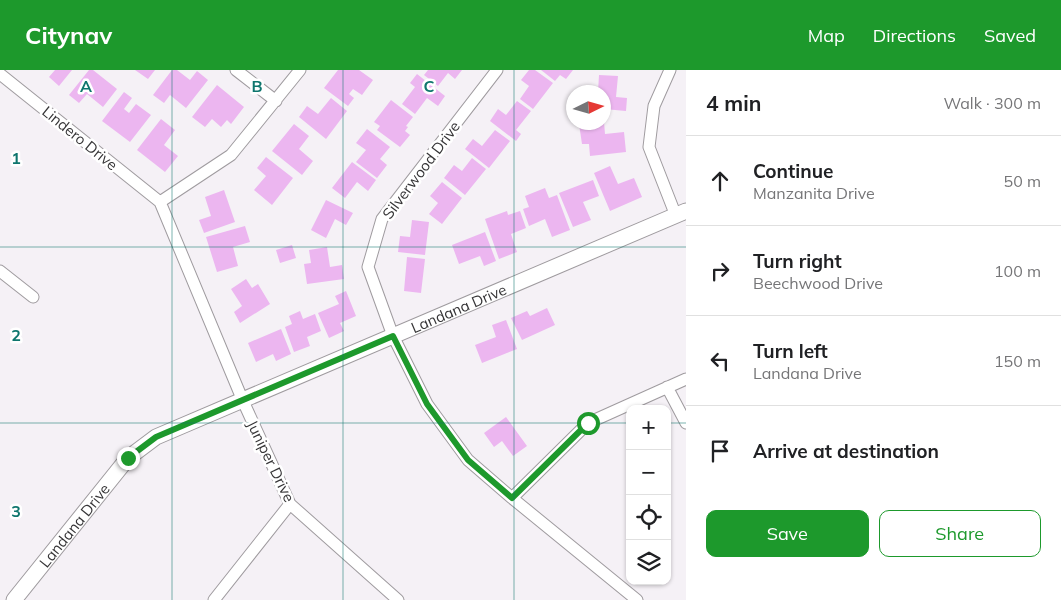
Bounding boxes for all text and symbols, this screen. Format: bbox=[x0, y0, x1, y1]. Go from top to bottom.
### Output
text: Citynav bbox=[25, 20, 112, 50]
text: Map bbox=[808, 24, 845, 47]
text: Directions bbox=[873, 24, 956, 47]
text: Saved bbox=[984, 24, 1036, 47]
text: A bbox=[80, 76, 92, 96]
text: B bbox=[251, 76, 263, 96]
text: C bbox=[424, 76, 435, 96]
north arrow bbox=[566, 85, 611, 130]
text: 4 min bbox=[706, 90, 761, 116]
text: Walk · 300 m bbox=[943, 93, 1041, 113]
street label: Lindero Drive bbox=[38, 102, 122, 174]
street label: Silverwood Drive bbox=[378, 117, 464, 223]
text: 1 bbox=[11, 148, 21, 168]
text: Continue bbox=[753, 159, 833, 183]
icon: ahead bbox=[706, 167, 734, 195]
text: 50 m bbox=[1004, 171, 1041, 191]
text: Manzanita Drive bbox=[753, 183, 875, 203]
text: Turn right bbox=[753, 249, 842, 273]
icon: right bbox=[706, 257, 734, 285]
text: 100 m bbox=[994, 261, 1041, 281]
text: Beechwood Drive bbox=[753, 273, 883, 293]
street label: Landana Drive bbox=[408, 279, 509, 337]
text: 2 bbox=[11, 325, 21, 345]
text: Turn left bbox=[753, 339, 828, 363]
icon: left bbox=[706, 347, 734, 375]
text: 150 m bbox=[994, 351, 1041, 371]
text: Landana Drive bbox=[753, 363, 862, 383]
map controls bbox=[626, 405, 671, 585]
button: + bbox=[626, 405, 671, 450]
route start bbox=[577, 412, 600, 435]
street label: Juniper Drive bbox=[243, 417, 299, 505]
icon: arrive bbox=[706, 437, 734, 465]
text: Arrive at destination bbox=[753, 439, 939, 463]
route end bbox=[117, 447, 140, 470]
button: − bbox=[626, 450, 671, 495]
street label: Landana Drive bbox=[35, 479, 113, 571]
button: locate bbox=[626, 495, 671, 540]
text: 3 bbox=[11, 501, 21, 521]
button: Save bbox=[706, 510, 869, 557]
button: Share bbox=[879, 510, 1041, 557]
button: layers bbox=[626, 540, 671, 585]

